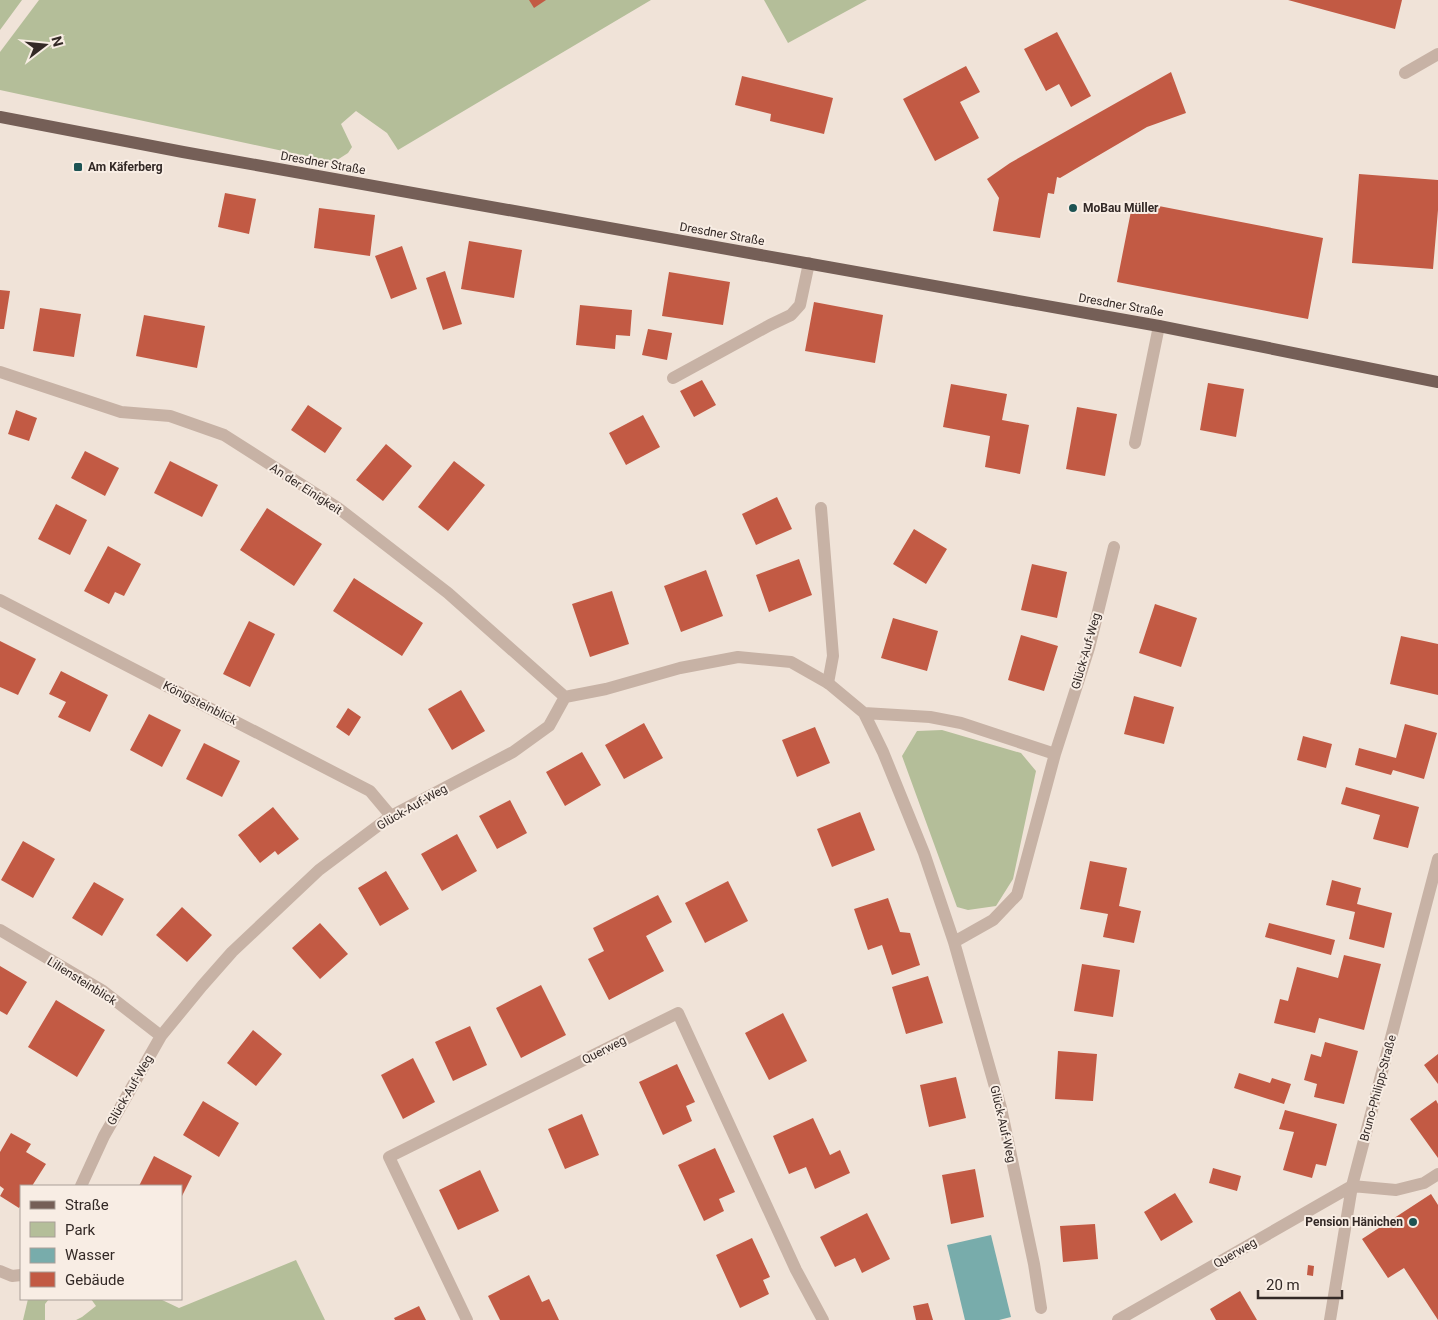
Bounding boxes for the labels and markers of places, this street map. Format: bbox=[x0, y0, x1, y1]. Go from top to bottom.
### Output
place label: Am Käferberg bbox=[88, 160, 163, 174]
marker: Am Käferberg bbox=[72, 161, 84, 173]
place label: MoBau Müller bbox=[1083, 201, 1159, 215]
marker: MoBau Müller bbox=[1067, 202, 1079, 214]
place label: Pension Hänichen bbox=[1305, 1215, 1403, 1229]
marker: Pension Hänichen bbox=[1407, 1216, 1419, 1228]

